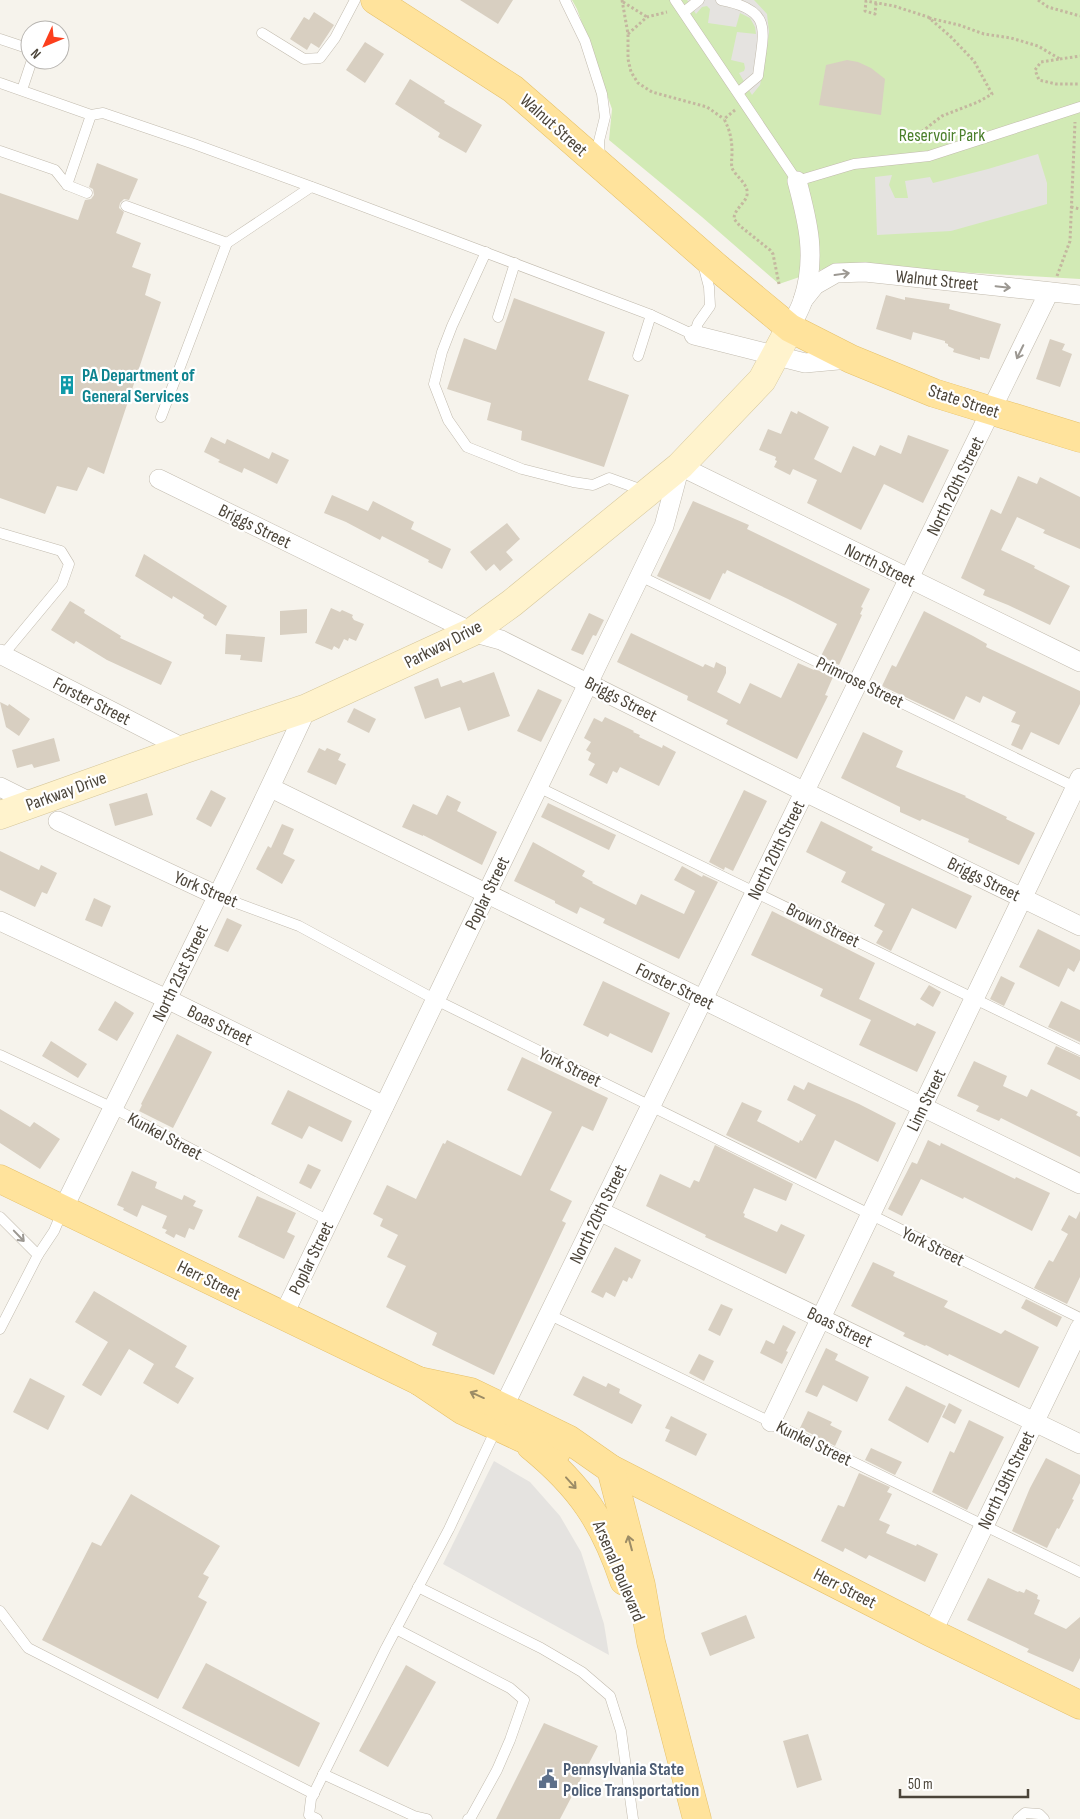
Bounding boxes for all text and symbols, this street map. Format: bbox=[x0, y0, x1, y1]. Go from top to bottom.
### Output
north arrow bbox=[20, 20, 70, 70]
text: N bbox=[27, 45, 45, 62]
street label: Walnut Street bbox=[516, 90, 592, 161]
park label: Reservoir Park bbox=[899, 125, 985, 146]
street label: Walnut Street bbox=[895, 266, 980, 295]
one-way arrow bbox=[833, 269, 849, 279]
one-way arrow bbox=[995, 282, 1011, 292]
one-way arrow bbox=[1015, 344, 1025, 359]
place label: PA Department of General Services bbox=[82, 365, 195, 407]
building icon: PA Department of General Services bbox=[56, 374, 78, 396]
street label: State Street bbox=[926, 380, 1003, 423]
street label: North 20th Street bbox=[922, 433, 989, 539]
street label: Briggs Street bbox=[215, 500, 295, 553]
street label: North Street bbox=[841, 539, 919, 592]
street label: Parkway Drive bbox=[401, 616, 486, 673]
street label: Primrose Street bbox=[813, 652, 907, 713]
street label: Briggs Street bbox=[581, 672, 661, 727]
street label: Forster Street bbox=[50, 673, 134, 730]
street label: Parkway Drive bbox=[23, 767, 109, 816]
street label: North 20th Street bbox=[743, 797, 810, 903]
street label: Poplar Street bbox=[461, 853, 514, 933]
street label: Briggs Street bbox=[944, 853, 1024, 906]
street label: York Street bbox=[171, 867, 241, 912]
street label: Brown Street bbox=[783, 899, 863, 952]
street label: North 21st Street bbox=[148, 921, 213, 1025]
street label: Forster Street bbox=[632, 959, 718, 1015]
street label: Boas Street bbox=[184, 1001, 256, 1050]
street label: York Street bbox=[535, 1043, 605, 1092]
street label: Linn Street bbox=[902, 1065, 951, 1135]
street label: Kunkel Street bbox=[124, 1108, 206, 1165]
street label: North 20th Street bbox=[565, 1161, 632, 1267]
street label: Poplar Street bbox=[285, 1218, 338, 1298]
street label: York Street bbox=[898, 1222, 968, 1271]
one-way arrow bbox=[13, 1230, 25, 1242]
street label: Herr Street bbox=[174, 1256, 244, 1305]
street label: Boas Street bbox=[804, 1303, 876, 1352]
one-way arrow bbox=[469, 1390, 484, 1400]
street label: Kunkel Street bbox=[773, 1416, 855, 1471]
street label: North 19th Street bbox=[974, 1427, 1039, 1533]
one-way arrow bbox=[565, 1476, 577, 1489]
street label: Arsenal Boulevard bbox=[588, 1517, 649, 1625]
one-way arrow bbox=[625, 1536, 634, 1552]
street label: Herr Street bbox=[810, 1564, 880, 1613]
place label: Pennsylvania State Police Transportation bbox=[563, 1759, 699, 1801]
scale bar bbox=[900, 1766, 1028, 1798]
public building icon: Pennsylvania State Police Transportation bbox=[537, 1768, 559, 1790]
text: 50 m bbox=[908, 1775, 933, 1794]

